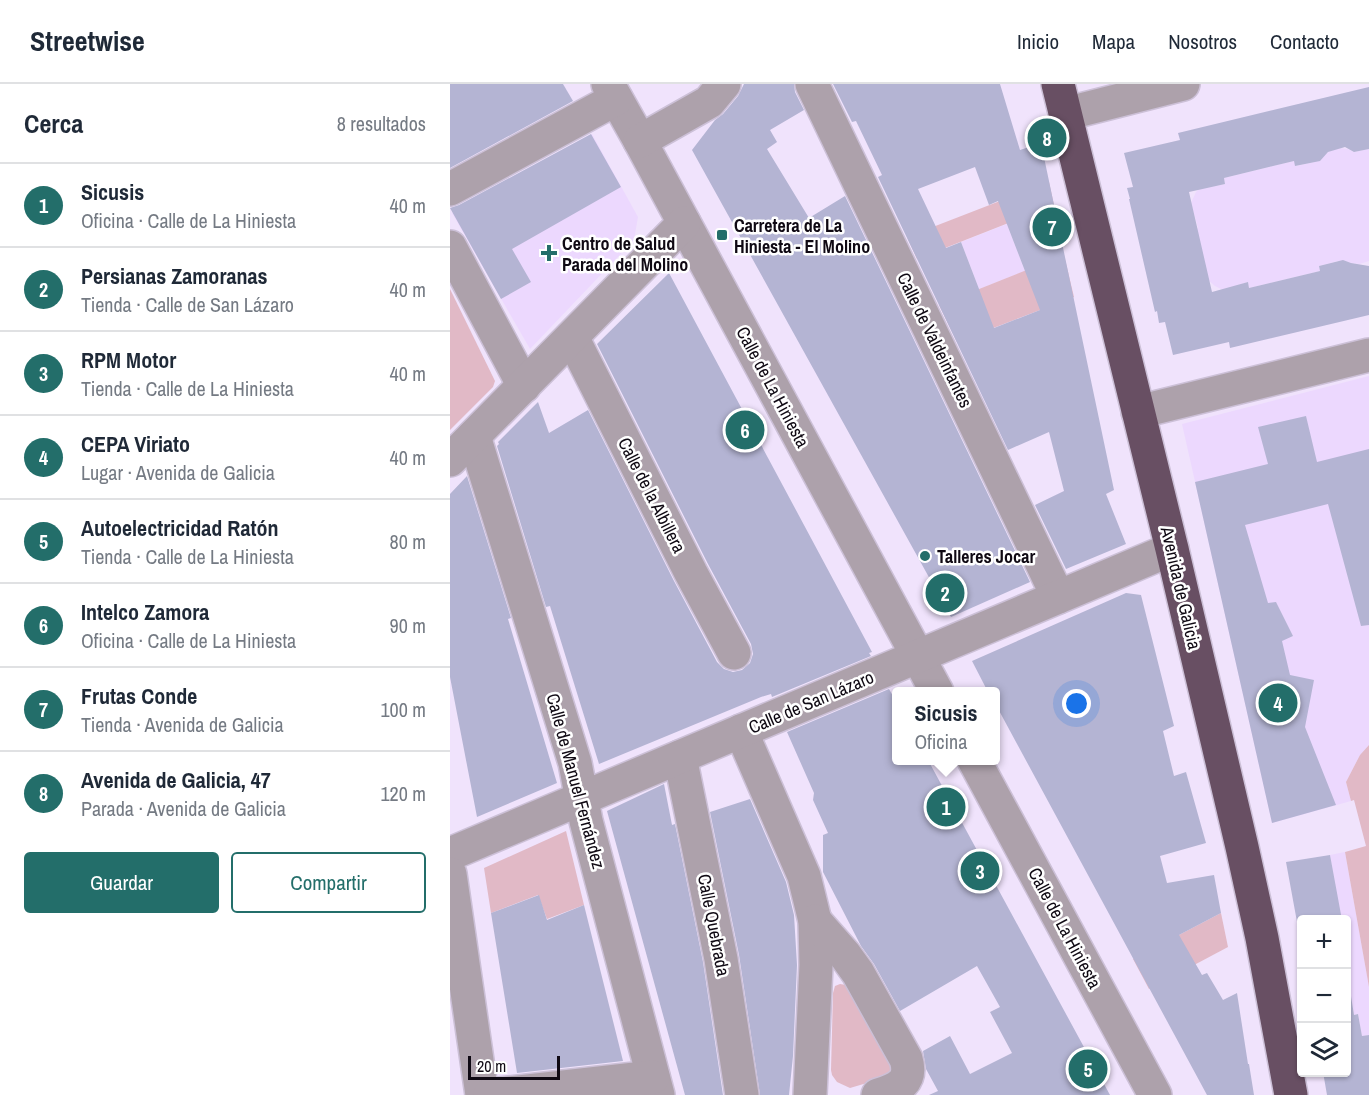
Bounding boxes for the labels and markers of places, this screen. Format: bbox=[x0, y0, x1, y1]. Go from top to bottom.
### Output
pin: 8 bbox=[1028, 116, 1066, 160]
pin: 7 bbox=[1032, 204, 1072, 250]
place label: Carretera de La Hiniesta - El Molino bbox=[734, 213, 870, 259]
marker: Carretera de La Hiniesta - El Molino bbox=[715, 228, 729, 242]
place label: Centro de Salud Parada del Molino bbox=[562, 231, 688, 277]
marker: Centro de Salud Parada del Molino bbox=[540, 244, 558, 262]
pin: 6 bbox=[726, 408, 764, 452]
place label: Talleres Jocar bbox=[937, 544, 1035, 569]
marker: Talleres Jocar bbox=[918, 549, 932, 563]
pin: 2 bbox=[926, 570, 964, 616]
pin: 4 bbox=[1258, 680, 1298, 726]
pin: 1 bbox=[926, 784, 966, 830]
pin: 3 bbox=[960, 848, 1000, 894]
pin: 5 bbox=[1068, 1046, 1108, 1092]

